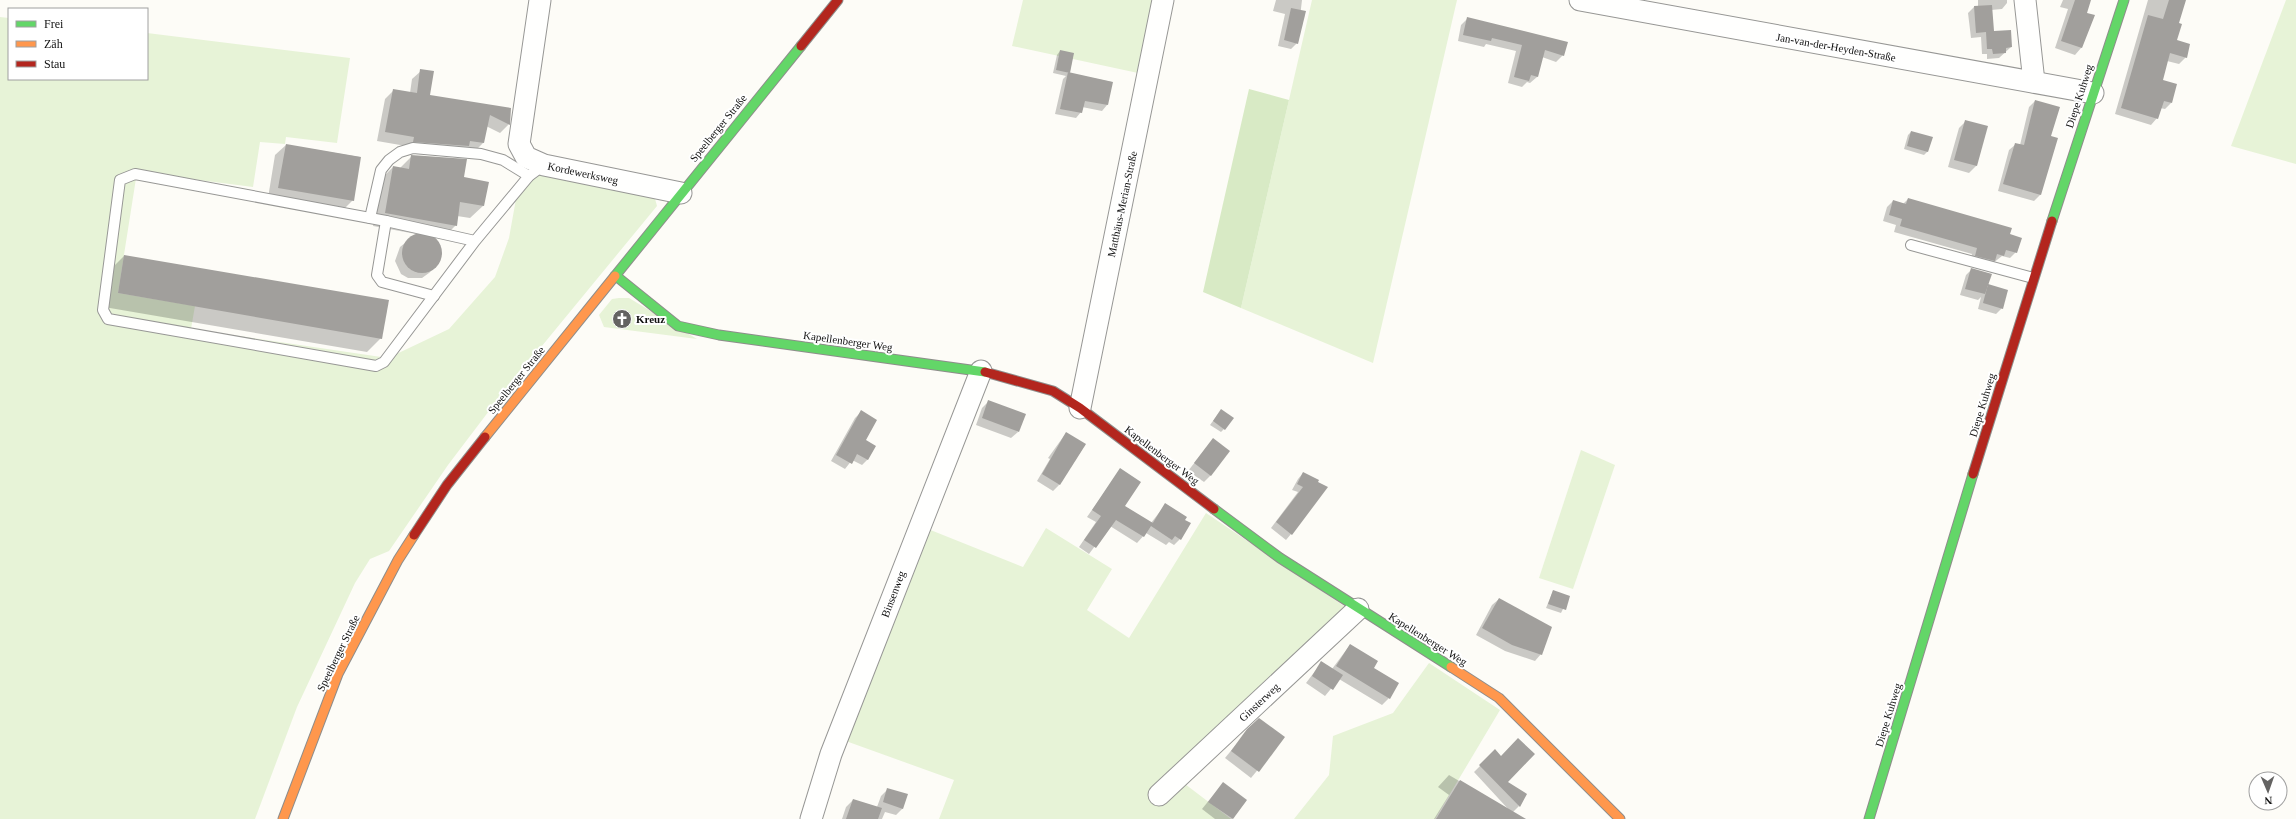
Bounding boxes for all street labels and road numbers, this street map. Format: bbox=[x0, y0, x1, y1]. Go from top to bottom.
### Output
street label: Jan-van-der-Heyden-Straße bbox=[1775, 31, 1897, 63]
street label: Diepe Kuhweg bbox=[2063, 62, 2095, 129]
street label: Speelberger Straße bbox=[687, 92, 749, 164]
street label: Matthäus-Merian-Straße bbox=[1105, 150, 1139, 258]
street label: Kordewerksweg bbox=[546, 160, 620, 186]
street label: Kapellenberger Weg bbox=[803, 329, 894, 353]
street label: Speelberger Straße bbox=[485, 344, 547, 416]
street label: Diepe Kuhweg bbox=[1967, 371, 1998, 438]
street label: Kapellenberger Weg bbox=[1122, 423, 1202, 487]
street label: Binsenweg bbox=[879, 569, 908, 619]
street label: Kapellenberger Weg bbox=[1387, 610, 1470, 668]
street label: Speelberger Straße bbox=[314, 613, 362, 693]
street label: Ginsterweg bbox=[1236, 680, 1282, 724]
street label: Diepe Kuhweg bbox=[1873, 681, 1904, 748]

